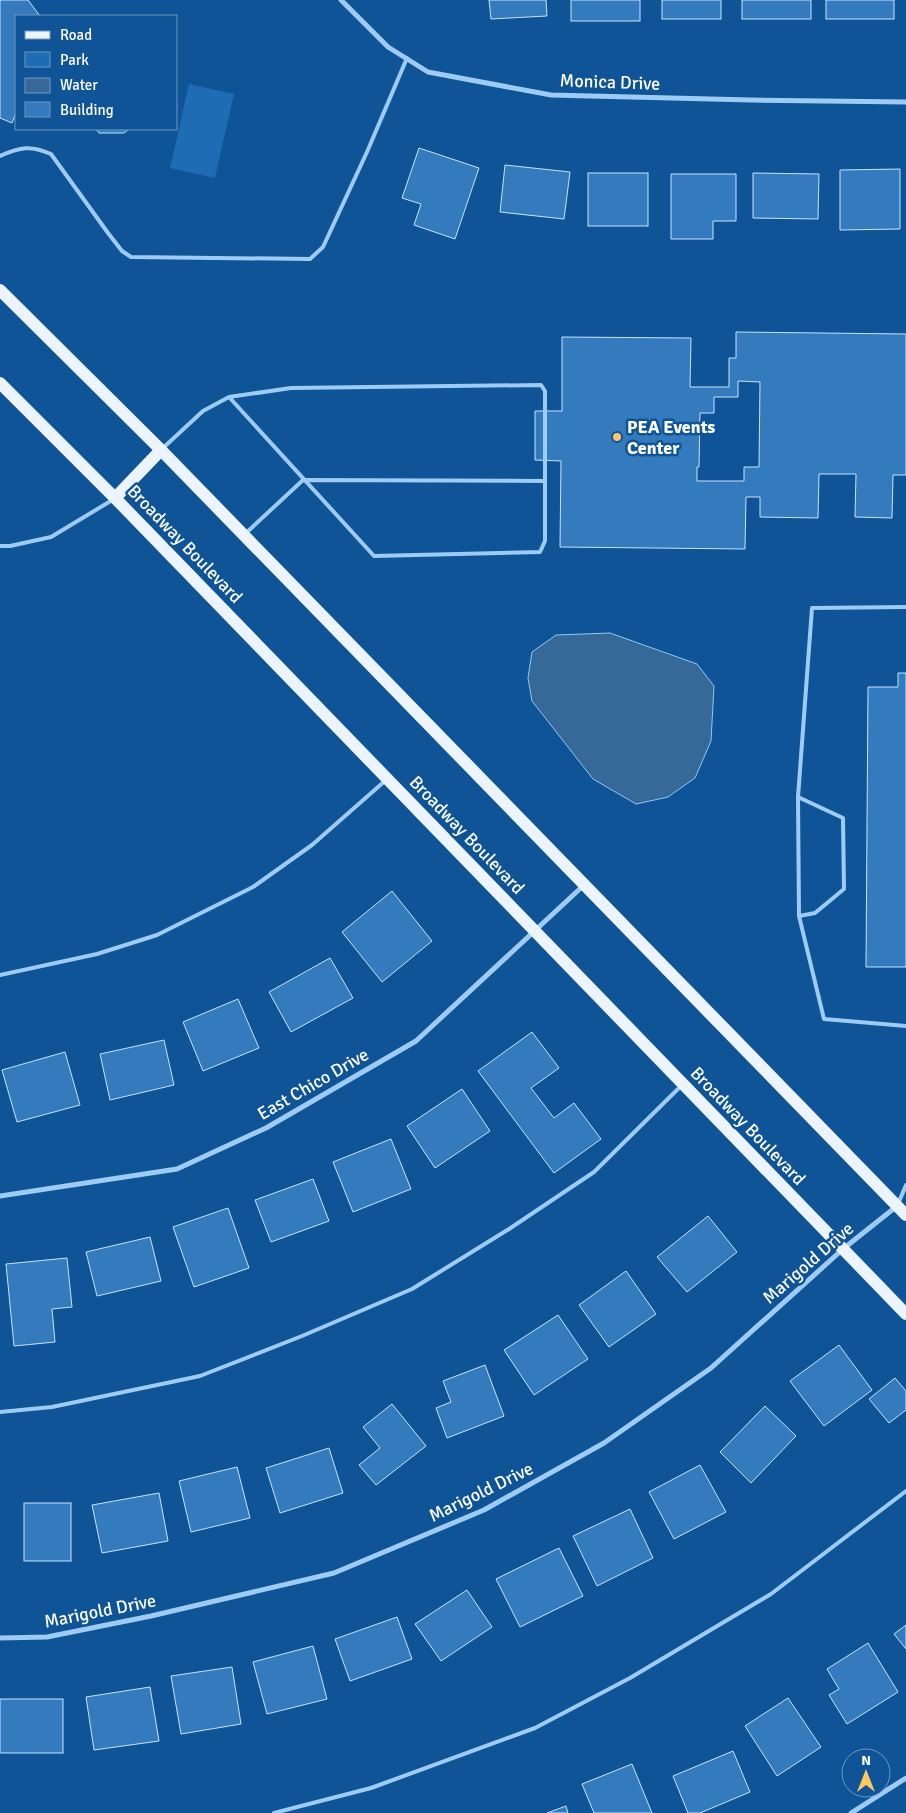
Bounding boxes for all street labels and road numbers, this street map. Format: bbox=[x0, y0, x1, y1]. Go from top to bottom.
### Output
street label: Monica Drive bbox=[559, 69, 661, 95]
street label: Broadway Boulevard bbox=[123, 480, 247, 608]
street label: Broadway Boulevard bbox=[405, 771, 529, 899]
street label: East Chico Drive bbox=[253, 1043, 373, 1125]
street label: Broadway Boulevard bbox=[686, 1062, 810, 1190]
street label: Marigold Drive bbox=[758, 1218, 858, 1308]
street label: Marigold Drive bbox=[425, 1457, 537, 1527]
street label: Marigold Drive bbox=[42, 1589, 158, 1633]

